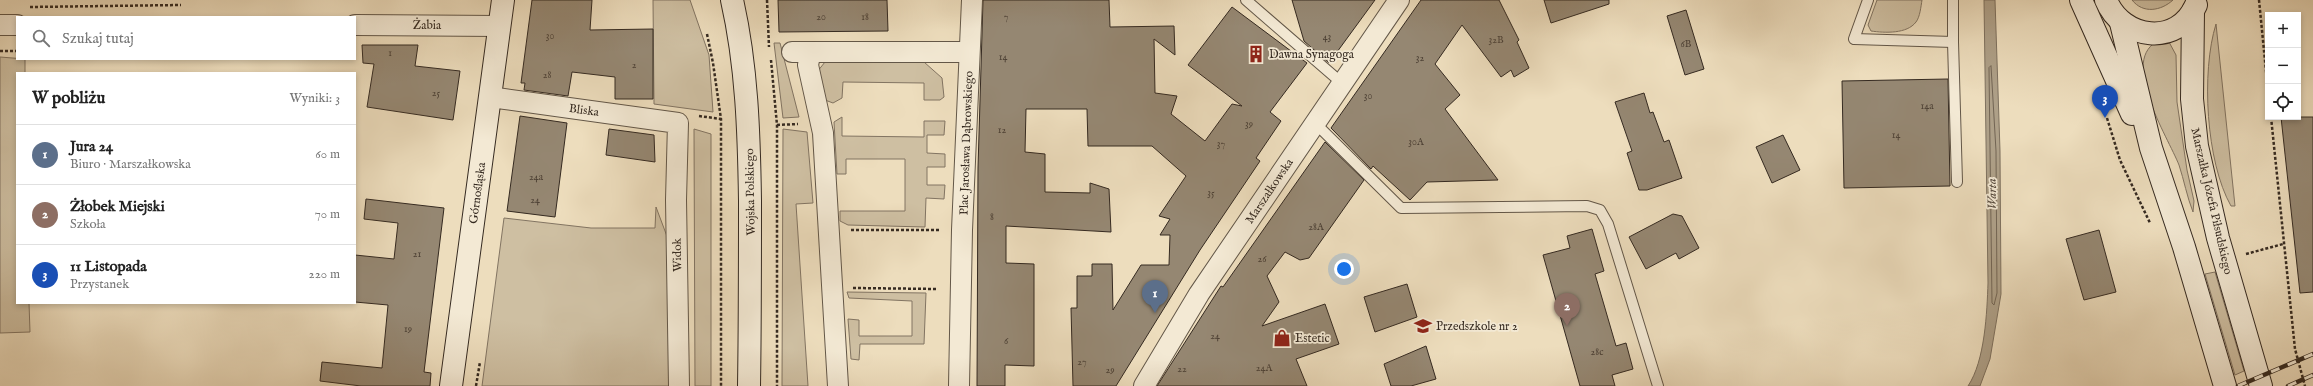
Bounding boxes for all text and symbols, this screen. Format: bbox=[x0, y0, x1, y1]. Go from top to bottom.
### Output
house number: 20 bbox=[816, 11, 826, 24]
house number: 18 bbox=[861, 11, 869, 24]
house number: 7 bbox=[1004, 11, 1009, 24]
map controls bbox=[2265, 12, 2301, 120]
button: + bbox=[2265, 12, 2301, 48]
search box bbox=[16, 16, 356, 60]
street label: Żabia bbox=[413, 17, 442, 33]
icon: search bbox=[30, 27, 52, 49]
text: Szukaj tutaj bbox=[62, 29, 134, 48]
house number: 30 bbox=[546, 30, 554, 43]
house number: 43 bbox=[1323, 31, 1332, 44]
house number: 32B bbox=[1488, 34, 1504, 47]
house number: 6B bbox=[1681, 38, 1692, 51]
building icon: Dawna Synagoga bbox=[1246, 44, 1266, 64]
house number: 1 bbox=[388, 47, 392, 60]
place label: Dawna Synagoga bbox=[1269, 47, 1355, 62]
button: − bbox=[2265, 48, 2301, 84]
house number: 14 bbox=[999, 51, 1007, 64]
house number: 32 bbox=[1416, 52, 1425, 65]
house number: 2 bbox=[632, 59, 637, 72]
house number: 28 bbox=[543, 69, 551, 82]
street label: Plac Jarosława Dąbrowskiego bbox=[956, 70, 978, 215]
button: locate bbox=[2265, 84, 2301, 120]
pin: 3 bbox=[2092, 85, 2118, 118]
house number: 25 bbox=[432, 87, 441, 100]
text: W pobliżu bbox=[32, 88, 105, 109]
text: Wyniki: 3 bbox=[289, 90, 340, 107]
house number: 30 bbox=[1364, 90, 1372, 103]
house number: 14a bbox=[1921, 100, 1934, 113]
street label: Bliska bbox=[568, 101, 601, 120]
house number: 39 bbox=[1245, 118, 1253, 131]
house number: 12 bbox=[998, 124, 1007, 137]
street label: Marszałka Józefa Piłsudskiego bbox=[2186, 126, 2236, 277]
house number: 14 bbox=[1892, 129, 1900, 142]
house number: 30A bbox=[1408, 136, 1424, 149]
text: Jura 24 bbox=[70, 137, 113, 156]
house number: 37 bbox=[1217, 138, 1226, 151]
text: 1 bbox=[43, 146, 47, 163]
text: 60 m bbox=[315, 146, 340, 163]
street label: Wojska Polskiego bbox=[742, 148, 759, 236]
street label: Marszałkowska bbox=[1242, 155, 1297, 227]
text: Biuro · Marszałkowska bbox=[70, 156, 191, 173]
street label: Górnośląska bbox=[466, 161, 489, 225]
house number: 24a bbox=[529, 171, 544, 184]
water label: Warta bbox=[1984, 178, 2001, 210]
house number: 35 bbox=[1207, 187, 1215, 200]
house number: 24 bbox=[530, 194, 540, 207]
text: Żłobek Miejski bbox=[70, 197, 165, 216]
text: 2 bbox=[42, 206, 48, 223]
text: 70 m bbox=[315, 206, 340, 223]
house number: 8 bbox=[990, 211, 994, 224]
text: Szkoła bbox=[70, 216, 106, 233]
house number: 28A bbox=[1308, 221, 1324, 234]
street label: Widok bbox=[670, 237, 685, 272]
house number: 21 bbox=[413, 248, 421, 261]
house number: 26 bbox=[1258, 253, 1267, 266]
text: 11 Listopada bbox=[70, 257, 147, 276]
your location bbox=[1334, 259, 1354, 279]
text: 3 bbox=[43, 266, 47, 283]
text: 220 m bbox=[309, 266, 340, 283]
text: Przystanek bbox=[70, 276, 129, 293]
pin: 1 bbox=[1142, 280, 1168, 313]
pin: 2 bbox=[1554, 293, 1580, 326]
school or university icon: Przedszkole nr 2 bbox=[1413, 316, 1433, 336]
place label: Przedszkole nr 2 bbox=[1436, 319, 1518, 334]
house number: 19 bbox=[404, 323, 412, 336]
shop icon: Estetic bbox=[1272, 328, 1292, 348]
house number: 24 bbox=[1210, 330, 1220, 343]
place label: Estetic bbox=[1295, 331, 1330, 346]
house number: 6 bbox=[1004, 335, 1009, 348]
house number: 28c bbox=[1591, 346, 1603, 359]
house number: 27 bbox=[1077, 356, 1087, 369]
house number: 24A bbox=[1256, 362, 1272, 375]
house number: 22 bbox=[1177, 363, 1187, 376]
house number: 29 bbox=[1105, 364, 1115, 377]

